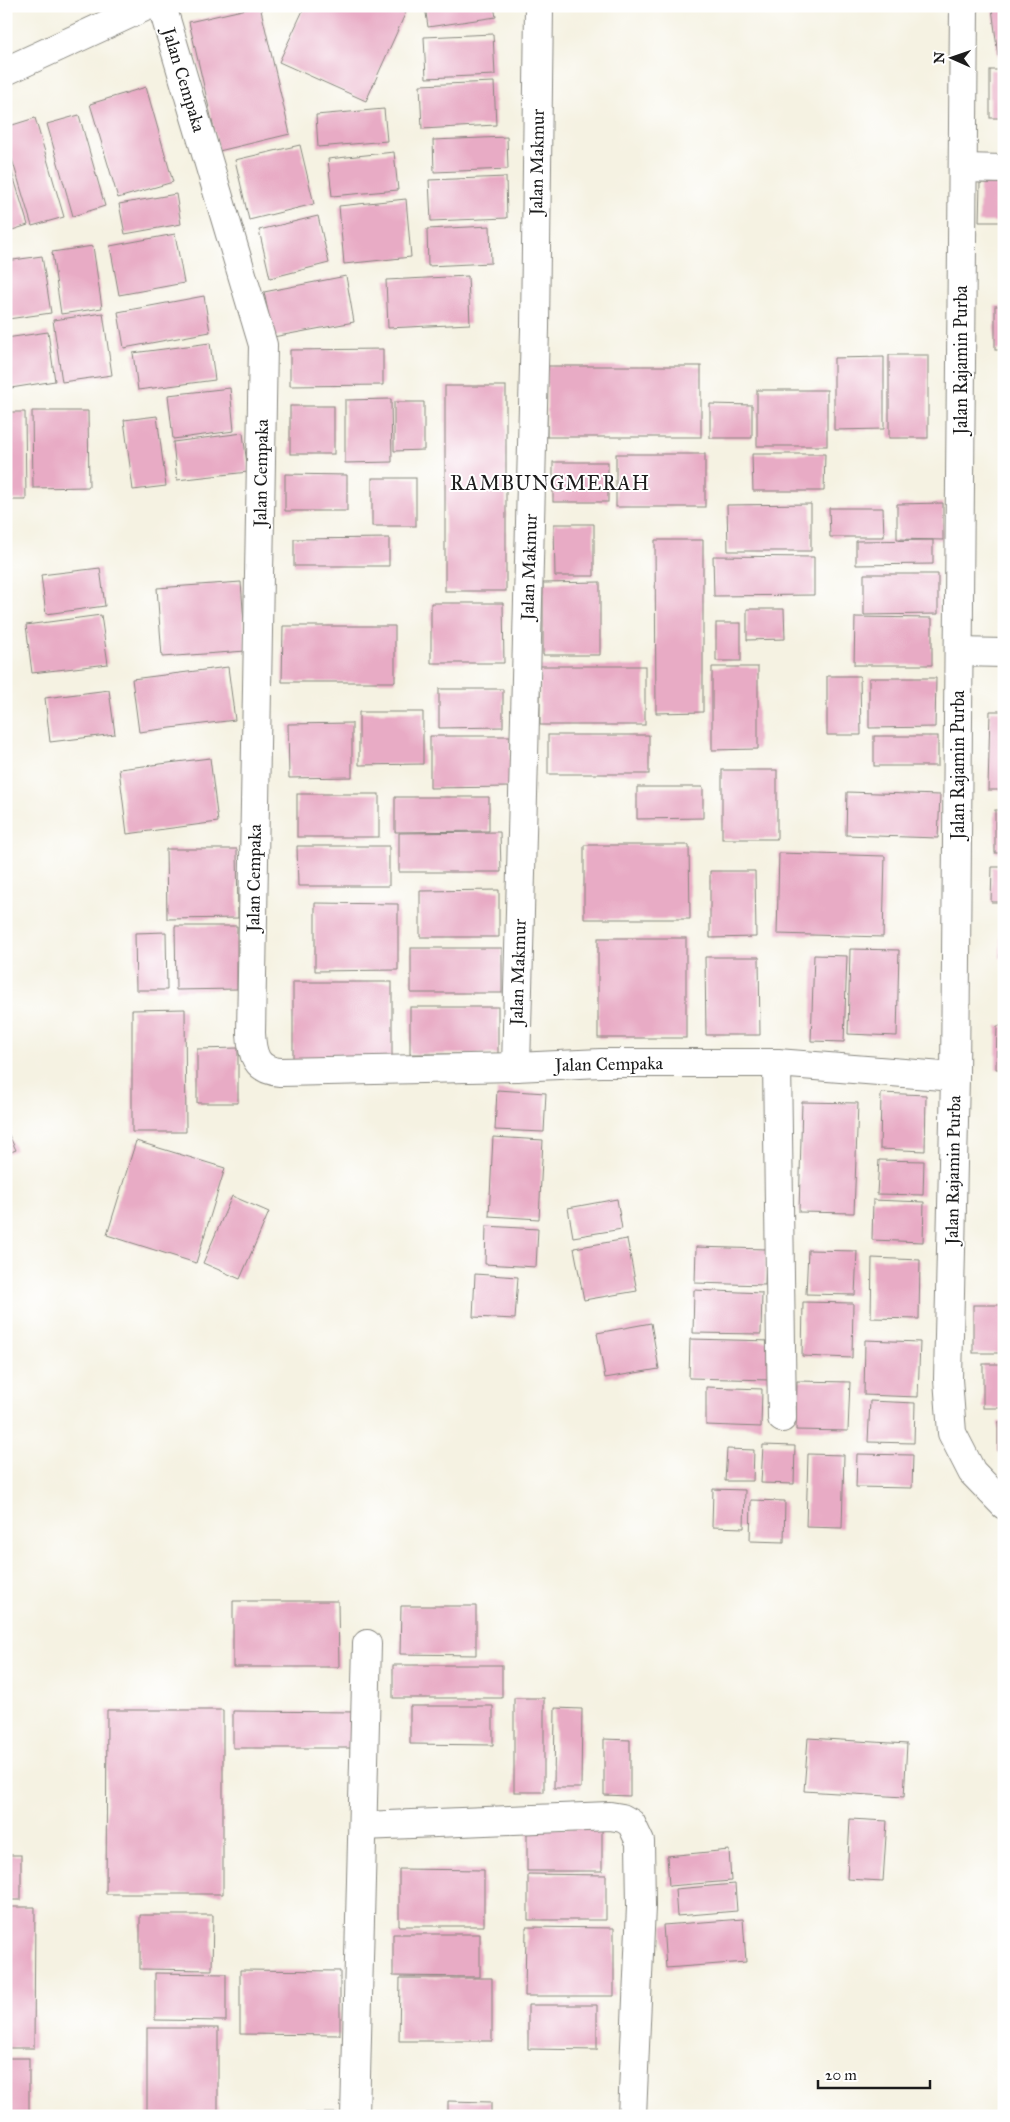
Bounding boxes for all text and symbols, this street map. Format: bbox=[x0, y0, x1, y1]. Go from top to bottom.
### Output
street label: Jalan Cempaka bbox=[156, 23, 210, 136]
north arrow bbox=[928, 32, 978, 82]
text: N bbox=[931, 51, 948, 64]
street label: Jalan Makmur bbox=[525, 108, 550, 217]
street label: Jalan Rajamin Purba bbox=[950, 285, 973, 437]
street label: Jalan Cempaka bbox=[249, 418, 274, 529]
district label: RAMBUNGMERAH bbox=[450, 471, 650, 495]
street label: Jalan Makmur bbox=[516, 513, 543, 623]
street label: Jalan Rajamin Purba bbox=[947, 690, 970, 842]
street label: Jalan Cempaka bbox=[242, 823, 267, 934]
street label: Jalan Makmur bbox=[505, 918, 532, 1028]
street label: Jalan Cempaka bbox=[553, 1052, 664, 1077]
street label: Jalan Rajamin Purba bbox=[941, 1095, 966, 1247]
scale bar bbox=[818, 2057, 930, 2089]
text: 20 m bbox=[825, 2066, 857, 2084]

